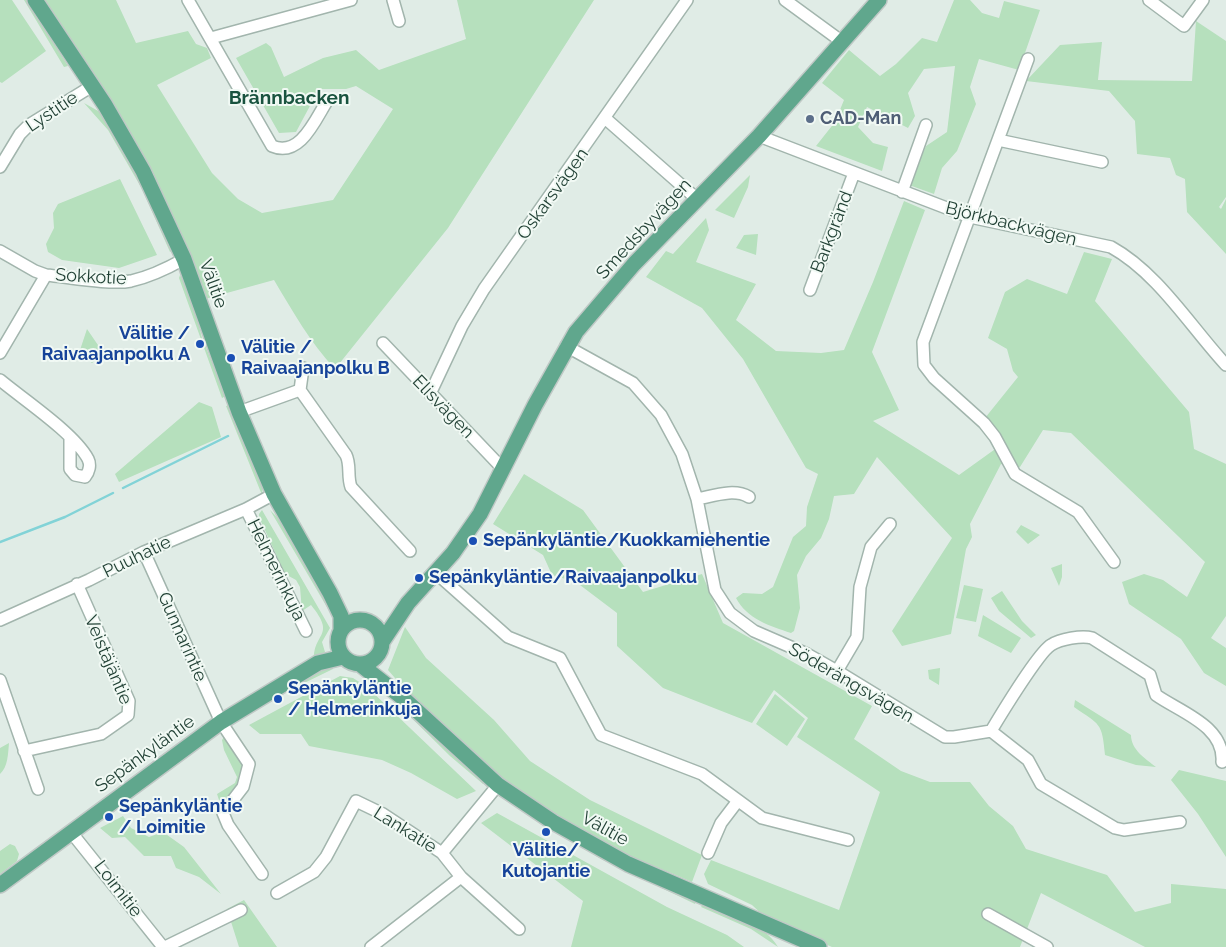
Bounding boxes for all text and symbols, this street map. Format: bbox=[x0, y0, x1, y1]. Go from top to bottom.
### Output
street label: Lystitie bbox=[22, 87, 82, 137]
district label: Brännbacken bbox=[229, 87, 349, 109]
place label: CAD-Man bbox=[820, 108, 901, 130]
marker: CAD-Man bbox=[804, 113, 816, 125]
street label: Oskarsvägen bbox=[513, 144, 593, 244]
street label: Smedsbyvägen bbox=[592, 174, 696, 284]
street label: Barkgränd bbox=[806, 188, 858, 276]
street label: Björkbackvägen bbox=[943, 197, 1079, 251]
street label: Välitie bbox=[194, 257, 232, 311]
street label: Sokkotie bbox=[55, 264, 127, 290]
place label: Välitie / Raivaajanpolku A bbox=[41, 323, 190, 366]
place label: Välitie / Raivaajanpolku B bbox=[241, 337, 390, 379]
marker: Välitie / Raivaajanpolku A bbox=[194, 338, 206, 350]
marker: Välitie / Raivaajanpolku B bbox=[225, 352, 237, 364]
street label: Elisvägen bbox=[408, 371, 478, 443]
street label: Helmerinkuja bbox=[242, 516, 310, 624]
place label: Sepänkyläntie/Kuokkamiehentie bbox=[483, 530, 770, 552]
street label: Puuhatie bbox=[99, 531, 175, 583]
marker: Sepänkyläntie/Kuokkamiehentie bbox=[467, 535, 479, 547]
place label: Sepänkyläntie/Raivaajanpolku bbox=[429, 567, 697, 589]
marker: Sepänkyläntie/Raivaajanpolku bbox=[413, 572, 425, 584]
street label: Gunnarintie bbox=[153, 589, 211, 685]
street label: Veistäjäntie bbox=[80, 612, 136, 708]
street label: Söderängsvägen bbox=[785, 638, 917, 728]
place label: Sepänkyläntie / Helmerinkuja bbox=[288, 678, 421, 721]
marker: Sepänkyläntie / Helmerinkuja bbox=[272, 693, 284, 705]
street label: Sepänkyläntie bbox=[91, 711, 199, 797]
place label: Sepänkyläntie / Loimitie bbox=[119, 796, 243, 839]
street label: Lankatie bbox=[369, 802, 441, 858]
street label: Välitie bbox=[578, 807, 632, 851]
marker: Sepänkyläntie / Loimitie bbox=[103, 811, 115, 823]
marker: Välitie/ Kutojantie bbox=[540, 826, 552, 838]
place label: Välitie/ Kutojantie bbox=[502, 840, 590, 882]
street label: Loimitie bbox=[89, 856, 147, 922]

